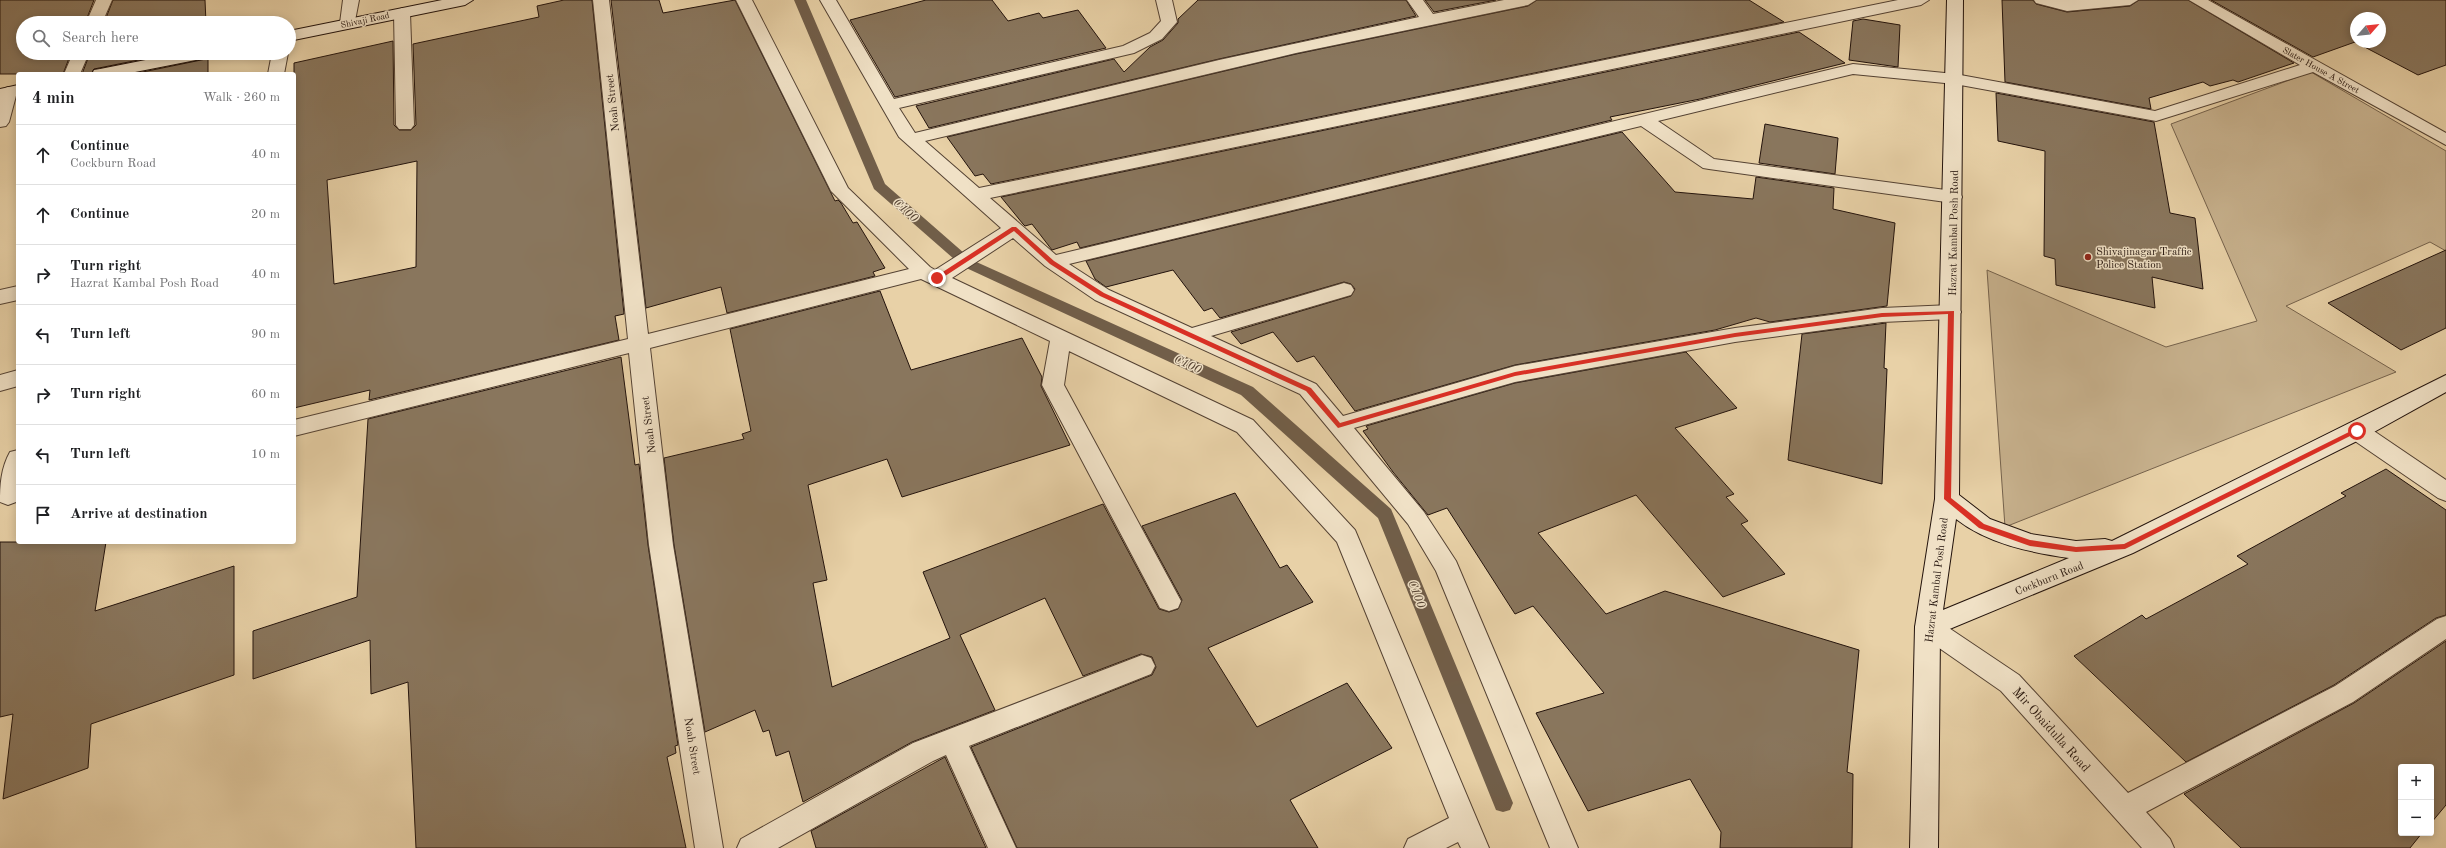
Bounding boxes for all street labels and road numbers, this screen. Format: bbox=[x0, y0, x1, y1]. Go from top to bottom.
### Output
street label: Shivaji Road bbox=[340, 11, 391, 30]
street label: Slater House A Street bbox=[2281, 46, 2361, 95]
street label: Noah Street bbox=[605, 73, 622, 132]
street label: Hazrat Kambal Posh Road bbox=[1948, 170, 1961, 296]
street label: Noah Street bbox=[641, 395, 658, 454]
street label: Hazrat Kambal Posh Road bbox=[1924, 517, 1951, 643]
street label: Cockburn Road bbox=[2014, 561, 2086, 598]
street label: Mir Obaidulla Road bbox=[2010, 685, 2092, 775]
street label: Noah Street bbox=[682, 717, 701, 776]

